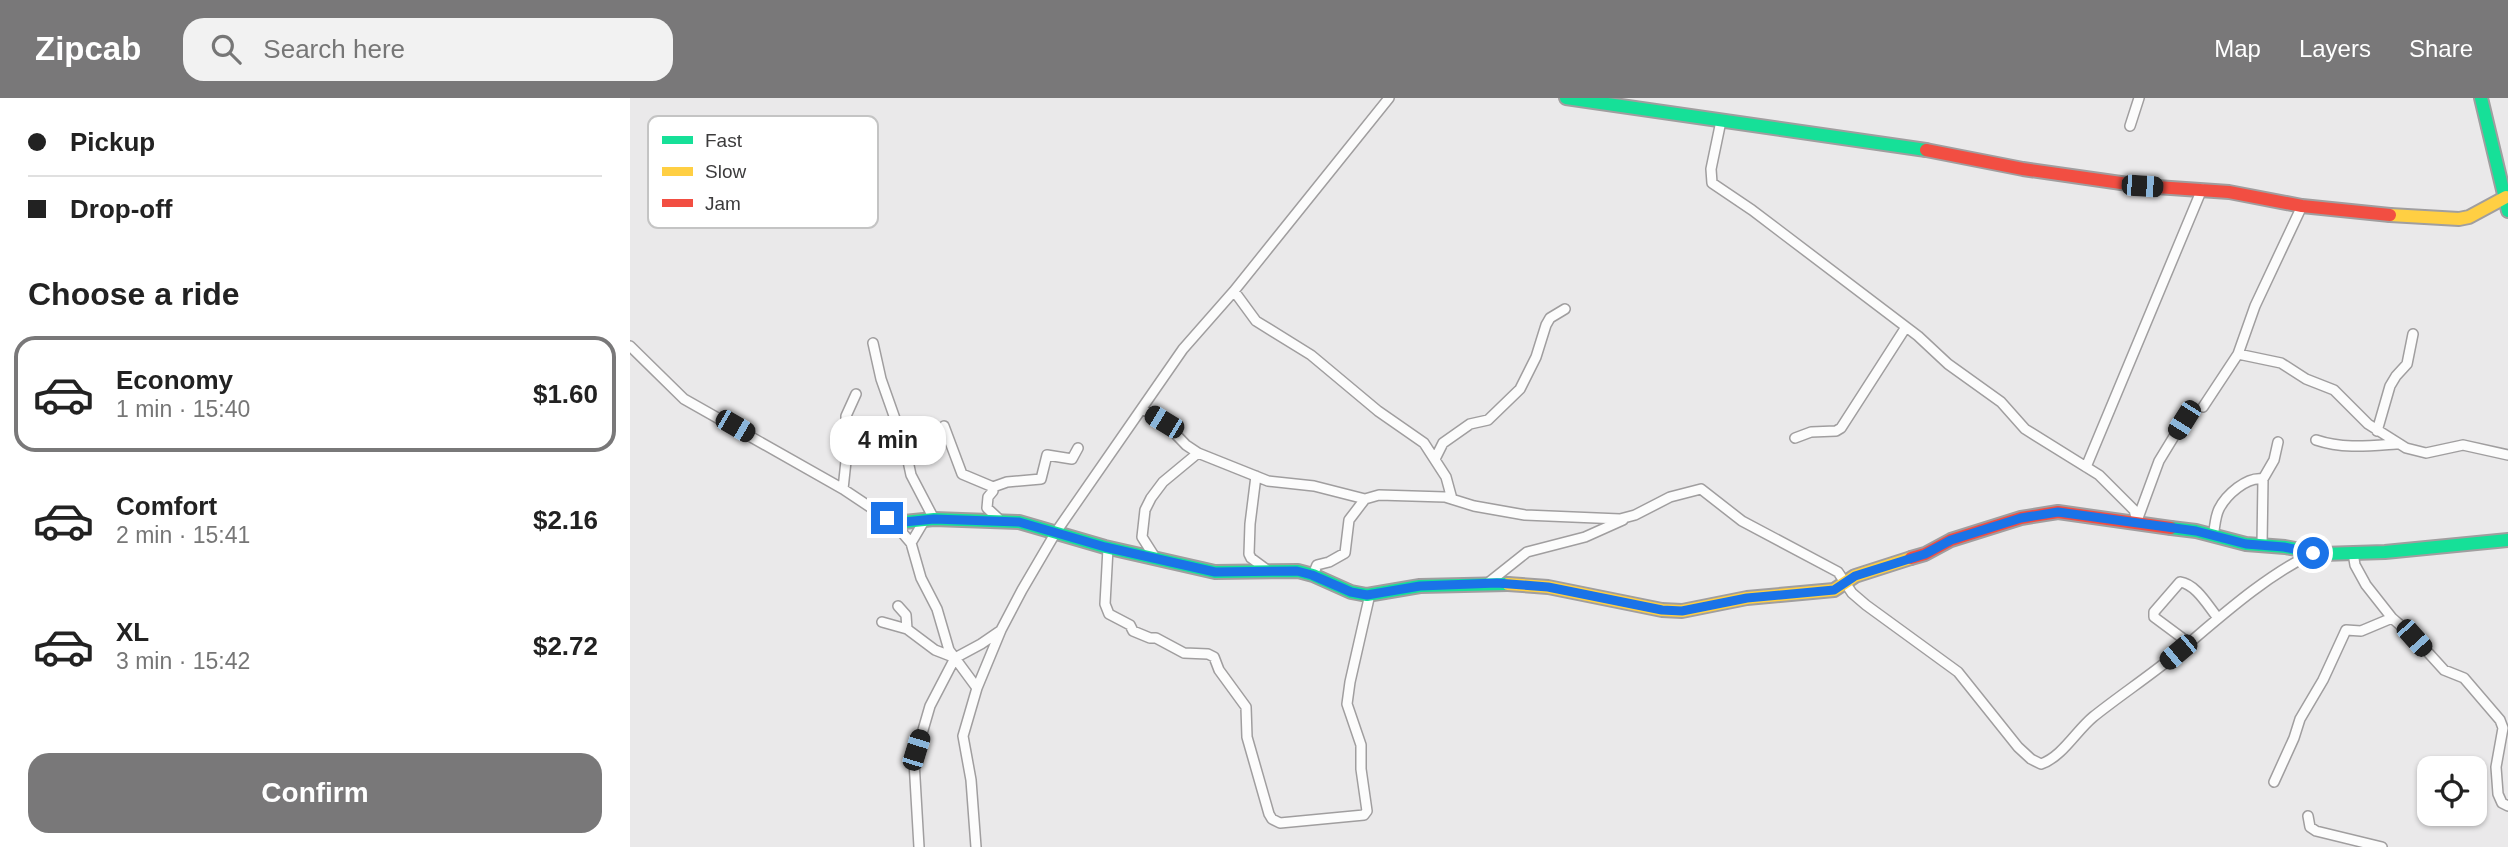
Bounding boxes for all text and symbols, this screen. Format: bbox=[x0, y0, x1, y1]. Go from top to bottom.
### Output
search box bbox=[183, 18, 673, 81]
text: Zipcab bbox=[35, 30, 141, 67]
icon: search bbox=[207, 30, 245, 68]
text: Search here bbox=[263, 34, 405, 64]
text: Map bbox=[2214, 35, 2261, 62]
text: Layers bbox=[2299, 35, 2371, 62]
text: Share bbox=[2409, 35, 2473, 62]
legend bbox=[648, 116, 878, 228]
text: Pickup bbox=[70, 127, 155, 157]
text: Fast bbox=[705, 130, 743, 151]
text: Slow bbox=[705, 161, 746, 182]
car bbox=[2121, 174, 2164, 198]
text: Jam bbox=[705, 193, 741, 214]
text: Drop-off bbox=[70, 194, 173, 224]
text: Choose a ride bbox=[28, 276, 240, 312]
icon: car bbox=[32, 363, 95, 426]
text: Economy bbox=[116, 365, 233, 395]
text: $1.60 bbox=[533, 379, 598, 409]
text: 1 min · 15:40 bbox=[116, 396, 250, 422]
car bbox=[2164, 397, 2205, 443]
car bbox=[1141, 402, 1188, 442]
car bbox=[712, 406, 759, 446]
callout: 4 min bbox=[829, 416, 945, 466]
text: 4 min bbox=[858, 427, 918, 453]
icon: car bbox=[32, 489, 95, 552]
text: Comfort bbox=[116, 491, 217, 521]
route end bbox=[871, 502, 903, 534]
text: $2.16 bbox=[533, 505, 598, 535]
text: 2 min · 15:41 bbox=[116, 522, 250, 548]
route start bbox=[2297, 537, 2329, 569]
icon: car bbox=[32, 615, 95, 678]
car bbox=[2393, 615, 2436, 661]
text: XL bbox=[116, 617, 149, 647]
car bbox=[2156, 630, 2201, 674]
text: $2.72 bbox=[533, 631, 598, 661]
text: 3 min · 15:42 bbox=[116, 648, 250, 674]
car bbox=[900, 727, 933, 773]
button: Confirm bbox=[28, 753, 602, 833]
map controls bbox=[2417, 756, 2487, 826]
button: locate bbox=[2417, 756, 2487, 826]

